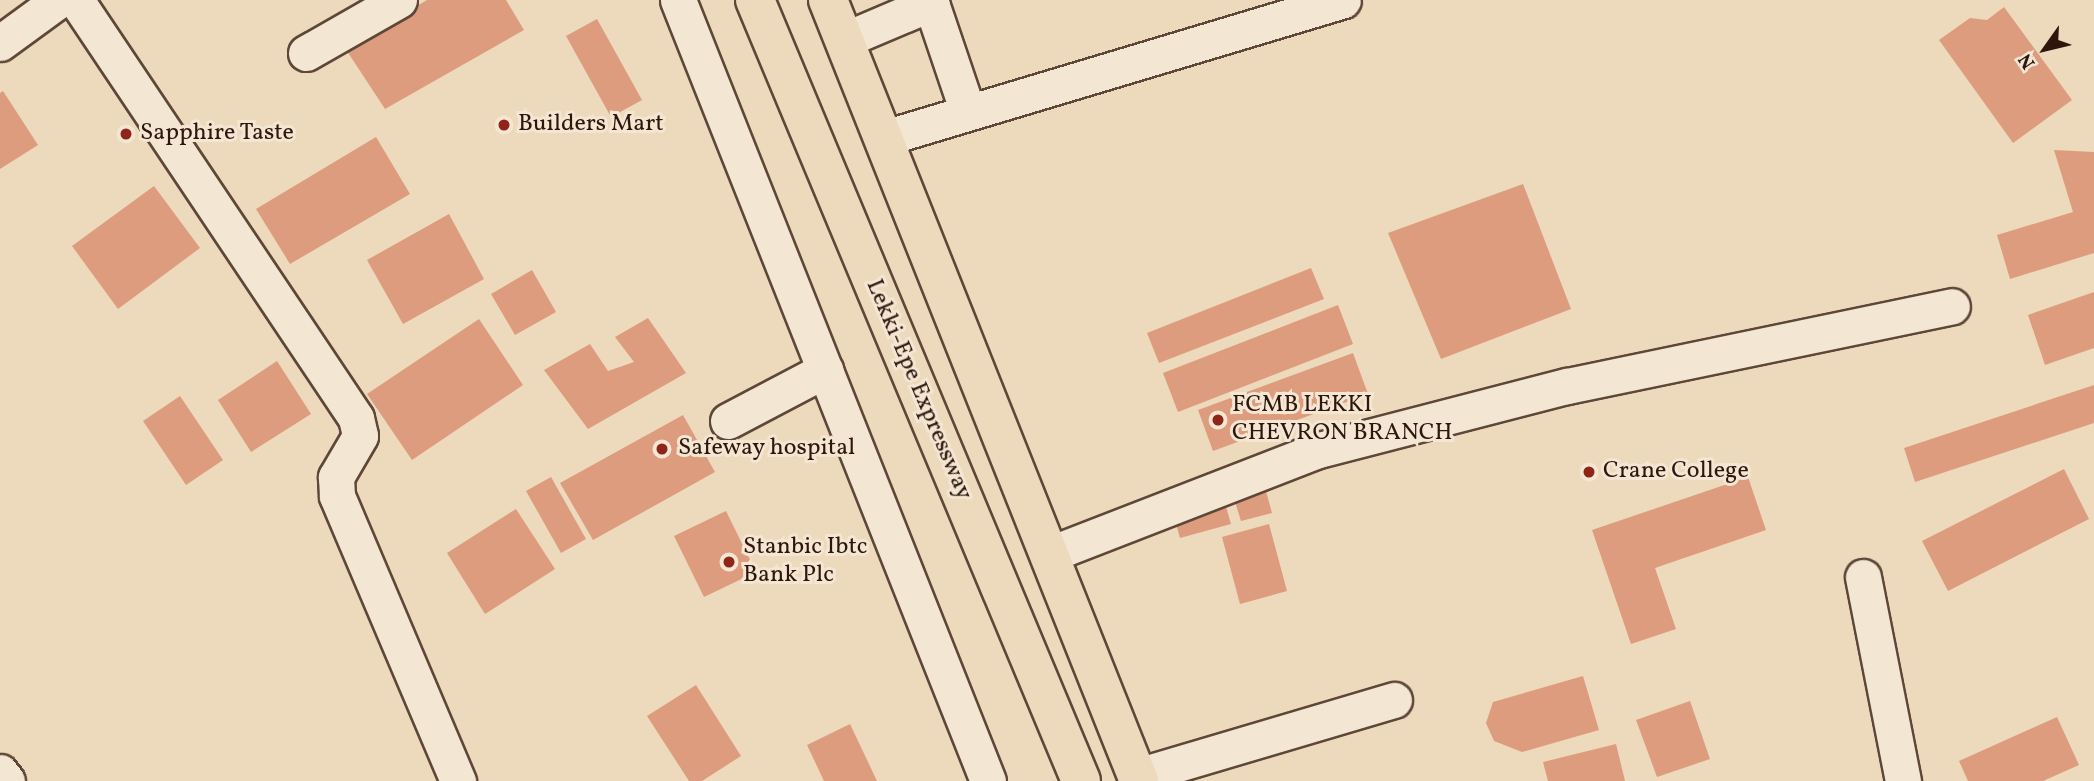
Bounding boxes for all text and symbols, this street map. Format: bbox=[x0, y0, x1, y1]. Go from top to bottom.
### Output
north arrow bbox=[2010, 14, 2080, 84]
text: N bbox=[2013, 48, 2042, 74]
place label: Builders Mart bbox=[518, 111, 664, 139]
marker: Builders Mart bbox=[496, 117, 512, 133]
place label: Sapphire Taste bbox=[140, 120, 295, 148]
marker: Sapphire Taste bbox=[118, 126, 134, 142]
street label: Lekki-Epe Expressway bbox=[858, 275, 978, 505]
place label: FCMB LEKKI CHEVRON BRANCH bbox=[1232, 392, 1453, 448]
marker: FCMB LEKKI CHEVRON BRANCH bbox=[1210, 412, 1226, 428]
place label: Safeway hospital bbox=[678, 435, 856, 463]
marker: Safeway hospital bbox=[652, 439, 672, 459]
place label: Crane College bbox=[1603, 458, 1749, 486]
marker: Crane College bbox=[1581, 464, 1597, 480]
place label: Stanbic Ibtc Bank Plc bbox=[743, 534, 867, 590]
marker: Stanbic Ibtc Bank Plc bbox=[721, 554, 737, 570]

